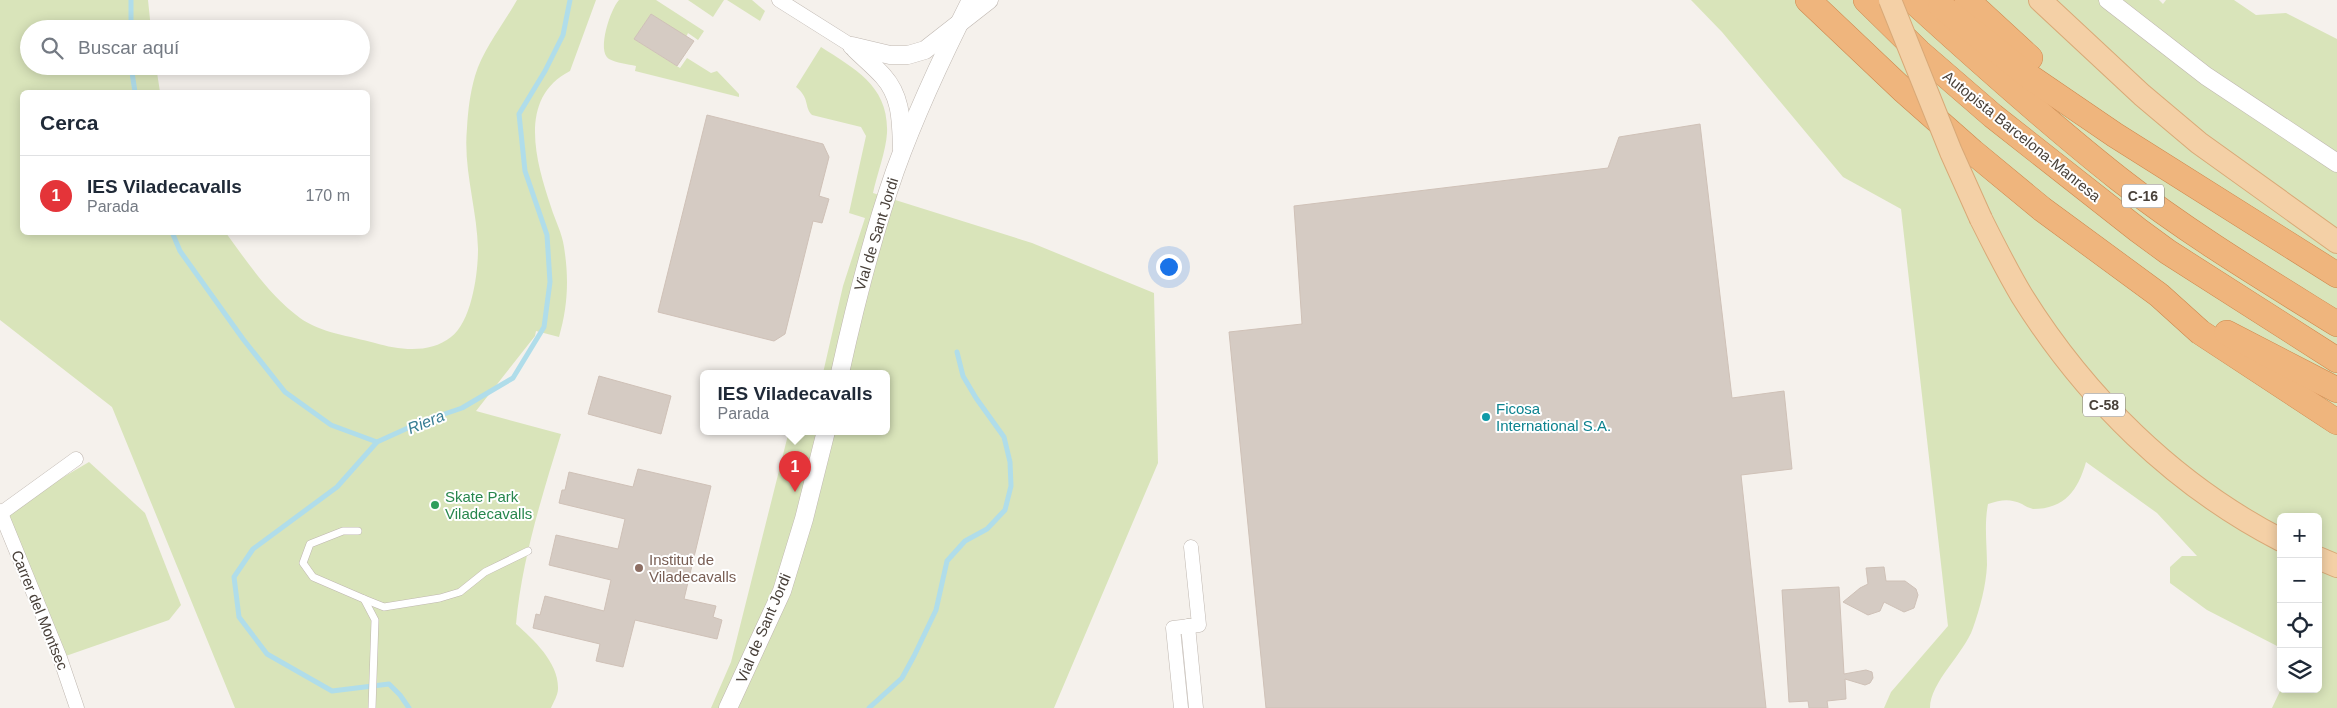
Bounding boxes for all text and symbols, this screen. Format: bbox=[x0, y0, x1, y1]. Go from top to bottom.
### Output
search box bbox=[20, 20, 370, 75]
icon: search bbox=[38, 34, 66, 62]
text: Buscar aquí bbox=[78, 37, 179, 58]
street label: Autopista Barcelona-Manresa bbox=[1940, 67, 2105, 205]
text: Cerca bbox=[40, 111, 98, 134]
street label: Vial de Sant Jordi bbox=[851, 175, 901, 293]
text: IES Viladecavalls bbox=[87, 176, 242, 197]
road number: C-16 bbox=[2122, 185, 2164, 208]
text: 1 bbox=[52, 187, 60, 204]
text: 170 m bbox=[306, 187, 350, 204]
text: Parada bbox=[87, 198, 139, 215]
your location bbox=[1156, 254, 1182, 280]
popup bbox=[700, 370, 890, 435]
text: IES Viladecavalls bbox=[718, 383, 872, 404]
road number: C-58 bbox=[2083, 394, 2125, 416]
place label: Ficosa International S.A. bbox=[1496, 400, 1611, 434]
text: Parada bbox=[718, 405, 769, 422]
water label: Riera bbox=[405, 407, 447, 437]
marker: Ficosa International S.A. bbox=[1480, 411, 1492, 423]
pin: 1 bbox=[779, 451, 811, 492]
place label: Skate Park Viladecavalls bbox=[445, 488, 532, 522]
marker: Skate Park Viladecavalls bbox=[429, 499, 441, 511]
map controls bbox=[2277, 513, 2322, 693]
button: + bbox=[2277, 513, 2322, 558]
street label: Carrer del Montsec bbox=[8, 548, 72, 673]
place label: Institut de Viladecavalls bbox=[649, 551, 736, 585]
button: − bbox=[2277, 558, 2322, 603]
marker: Institut de Viladecavalls bbox=[633, 562, 645, 574]
street label: Vial de Sant Jordi bbox=[732, 571, 794, 685]
button: locate bbox=[2277, 603, 2322, 648]
button: layers bbox=[2277, 648, 2322, 693]

